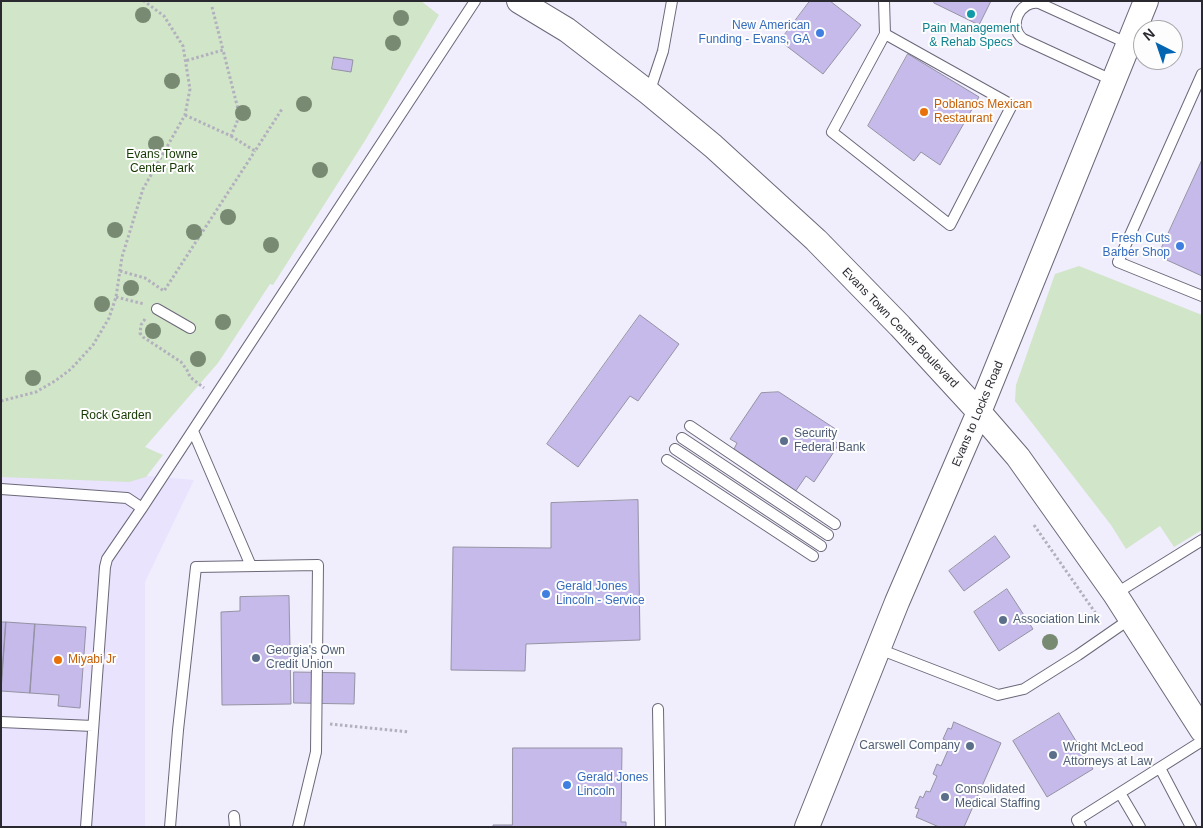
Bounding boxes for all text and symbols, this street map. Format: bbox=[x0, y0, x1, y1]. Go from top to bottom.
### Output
marker: Pain Management & Rehab Specs bbox=[965, 8, 977, 20]
place label: New American Funding - Evans, GA bbox=[699, 19, 810, 47]
north arrow bbox=[1133, 20, 1183, 70]
place label: Pain Management & Rehab Specs bbox=[922, 22, 1020, 50]
text: N bbox=[1140, 25, 1158, 44]
marker: New American Funding - Evans, GA bbox=[814, 27, 826, 39]
place label: Poblanos Mexican Restaurant bbox=[934, 98, 1032, 126]
marker: Poblanos Mexican Restaurant bbox=[918, 106, 930, 118]
park label: Evans Towne Center Park bbox=[126, 148, 198, 176]
place label: Fresh Cuts Barber Shop bbox=[1103, 232, 1170, 260]
marker: Fresh Cuts Barber Shop bbox=[1174, 240, 1186, 252]
street label: Evans Town Center Boulevard bbox=[839, 265, 961, 391]
street label: Evans to Locks Road bbox=[949, 359, 1007, 469]
park label: Rock Garden bbox=[81, 409, 151, 423]
place label: Security Federal Bank bbox=[794, 427, 865, 455]
marker: Security Federal Bank bbox=[778, 435, 790, 447]
place label: Gerald Jones Lincoln - Service bbox=[556, 580, 645, 608]
marker: Gerald Jones Lincoln - Service bbox=[540, 588, 552, 600]
place label: Association Link bbox=[1013, 613, 1100, 627]
marker: Association Link bbox=[997, 614, 1009, 626]
place label: Georgia's Own Credit Union bbox=[266, 644, 345, 672]
marker: Georgia's Own Credit Union bbox=[250, 652, 262, 664]
place label: Miyabi Jr bbox=[68, 653, 116, 667]
marker: Miyabi Jr bbox=[52, 654, 64, 666]
place label: Carswell Company bbox=[859, 739, 960, 753]
marker: Carswell Company bbox=[964, 740, 976, 752]
place label: Wright McLeod Attorneys at Law bbox=[1063, 741, 1152, 769]
marker: Wright McLeod Attorneys at Law bbox=[1047, 749, 1059, 761]
place label: Gerald Jones Lincoln bbox=[577, 771, 648, 799]
marker: Gerald Jones Lincoln bbox=[561, 779, 573, 791]
place label: Consolidated Medical Staffing bbox=[955, 783, 1040, 811]
marker: Consolidated Medical Staffing bbox=[939, 791, 951, 803]

